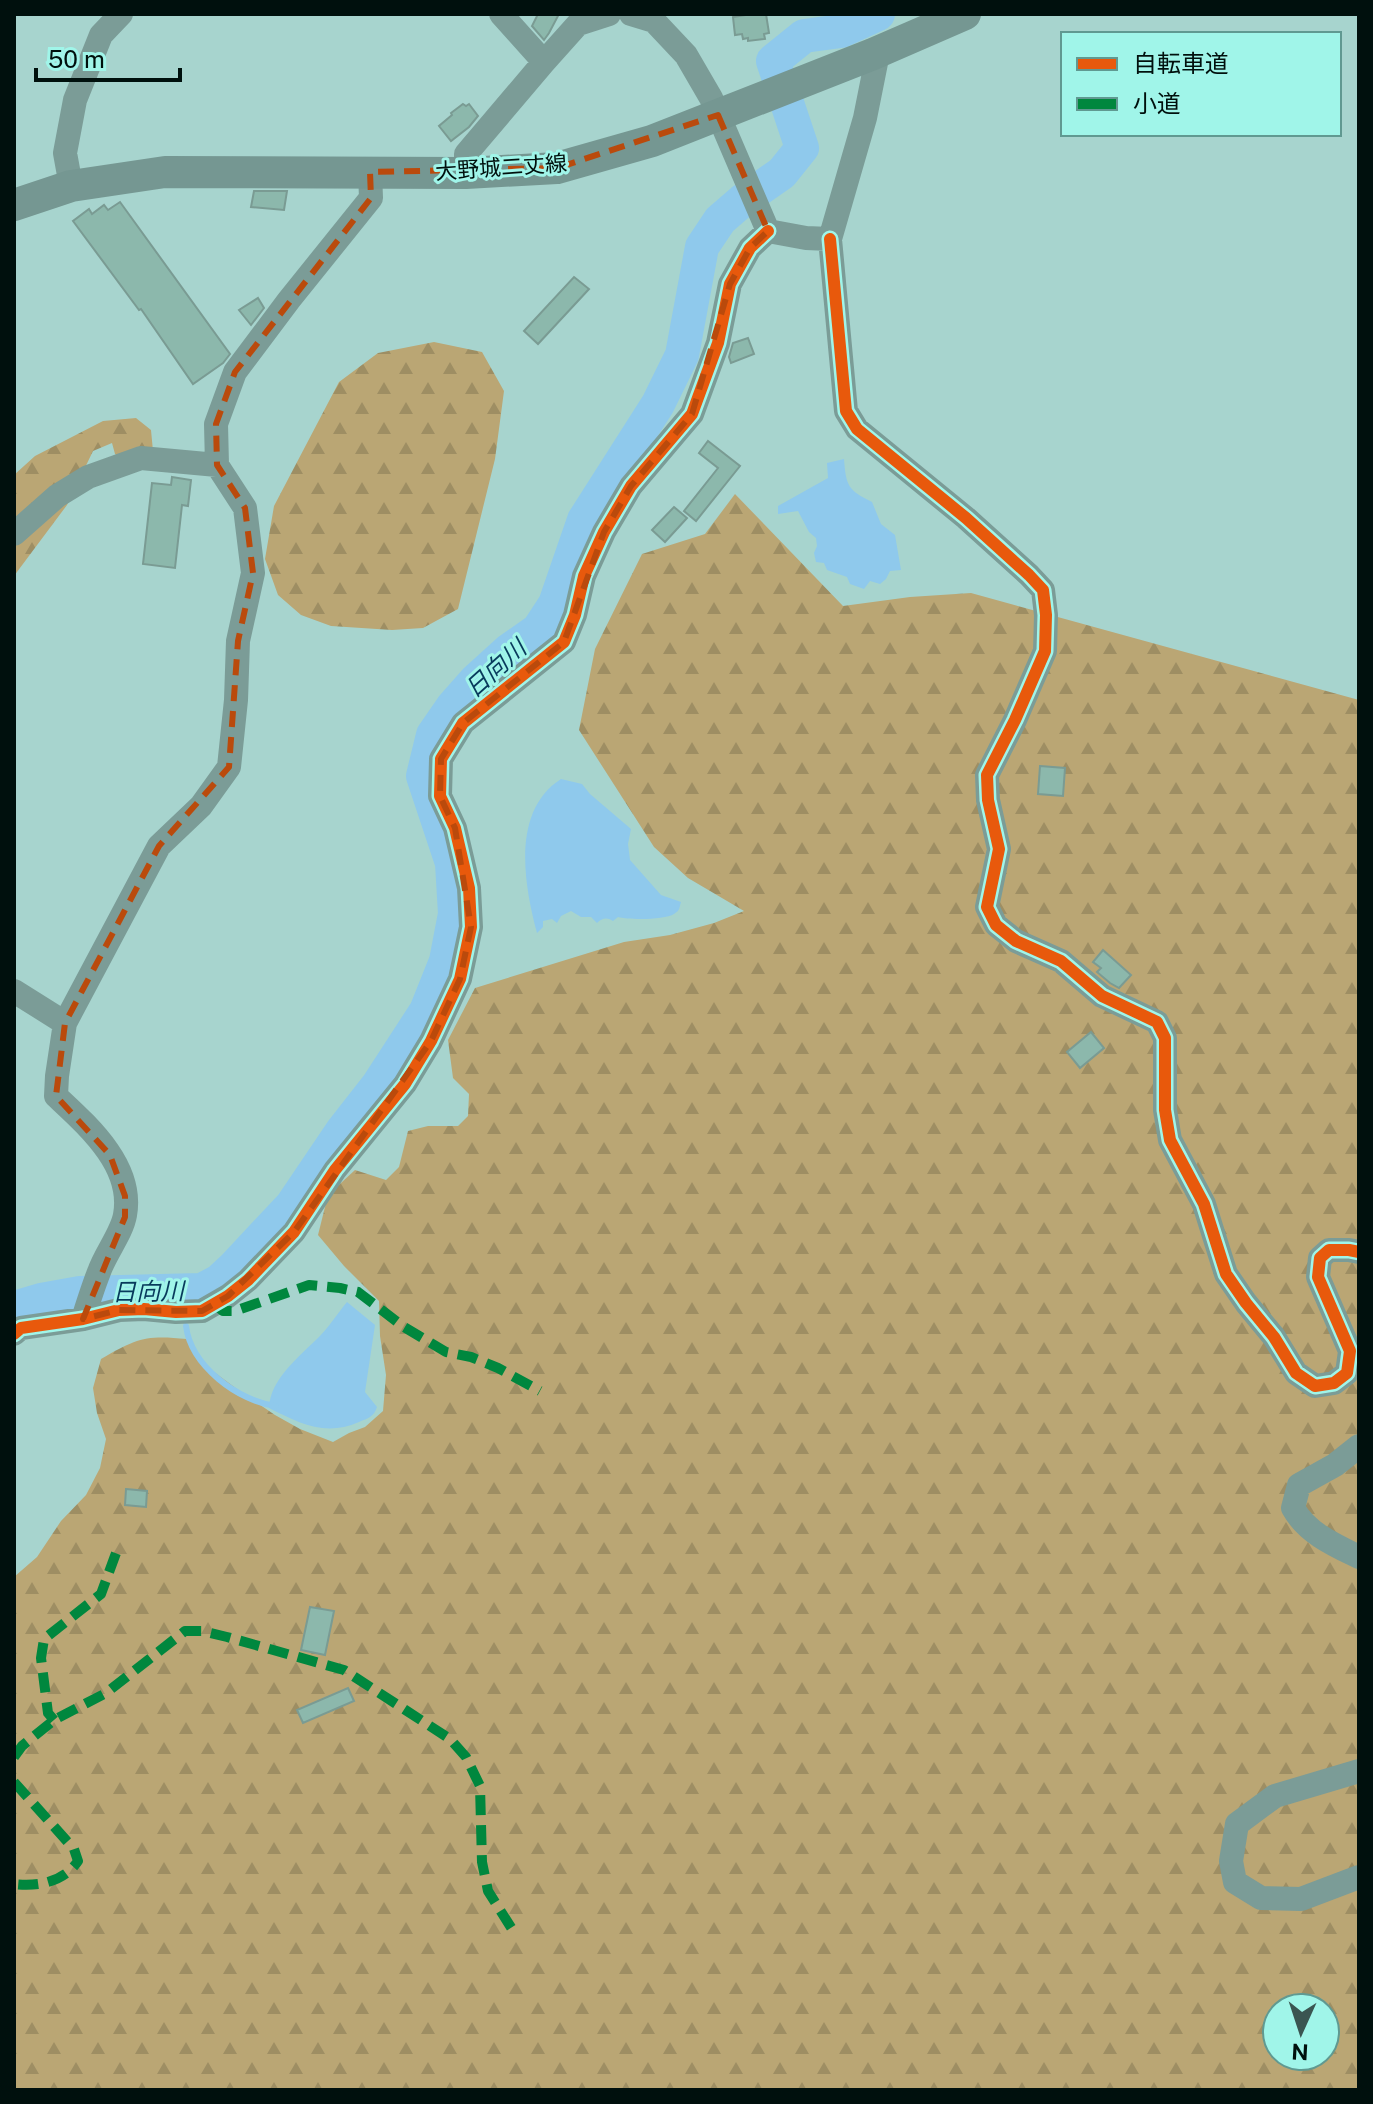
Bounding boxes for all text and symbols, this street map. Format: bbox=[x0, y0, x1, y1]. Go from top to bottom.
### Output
scale bar bbox=[36, 32, 180, 82]
legend bbox=[1061, 32, 1341, 136]
text: 50 m bbox=[48, 45, 105, 73]
text: 自転車道 bbox=[1133, 49, 1229, 77]
text: 小道 bbox=[1133, 89, 1181, 117]
street label: 大野城二丈線 bbox=[434, 149, 568, 185]
water label: 日向川 bbox=[459, 631, 533, 702]
water label: 日向川 bbox=[112, 1276, 187, 1306]
north arrow bbox=[1261, 1992, 1341, 2072]
text: N bbox=[1291, 2039, 1309, 2065]

